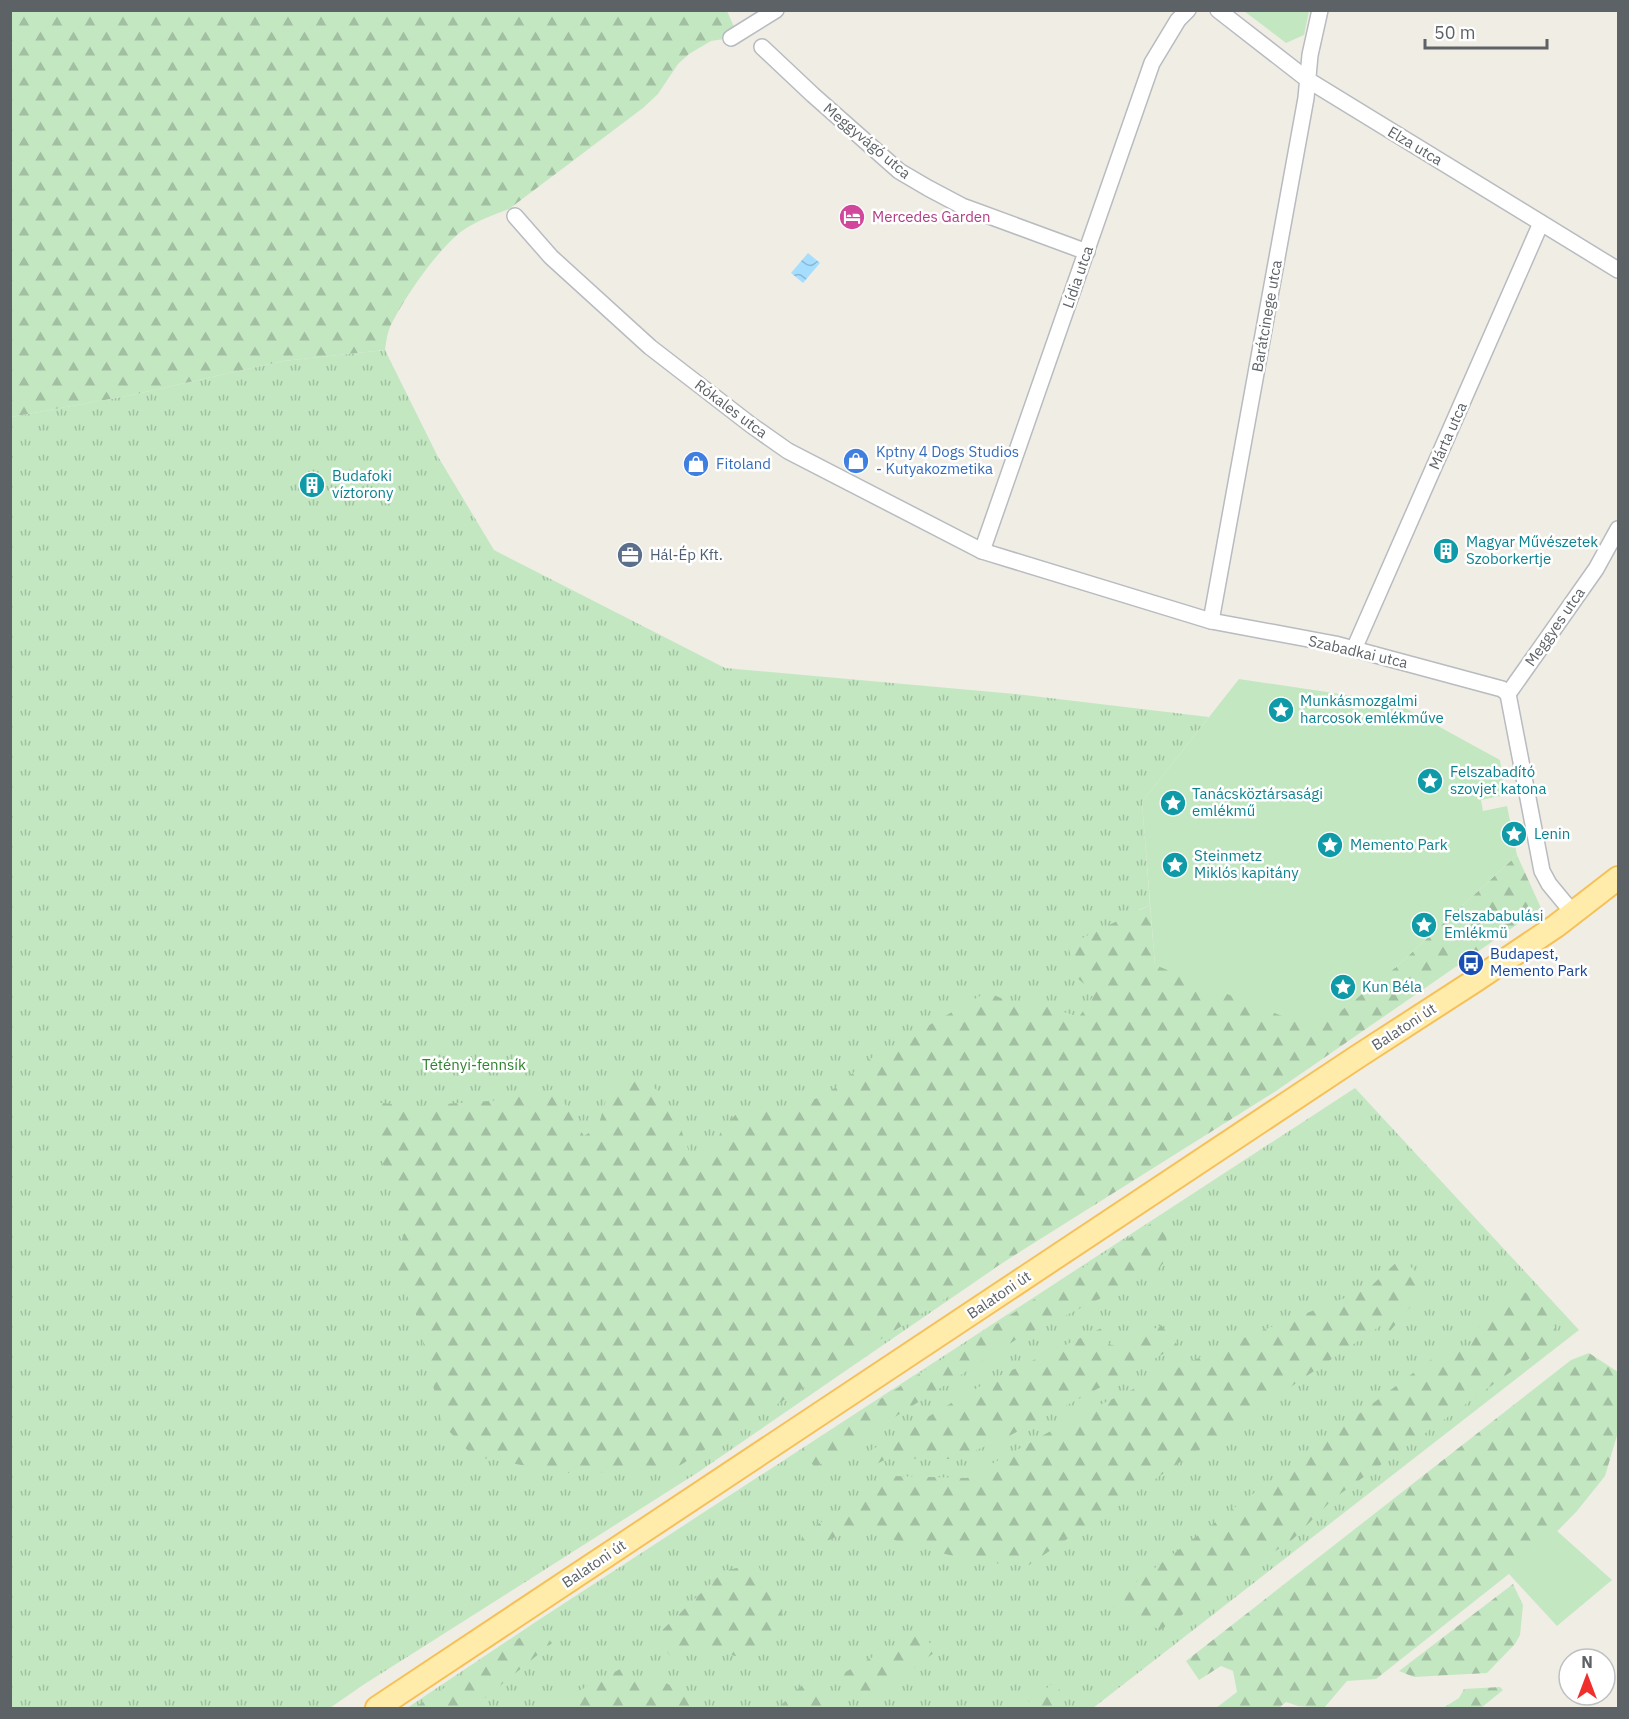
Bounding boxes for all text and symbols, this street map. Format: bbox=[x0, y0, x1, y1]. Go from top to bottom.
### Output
scale bar bbox=[1425, 12, 1546, 50]
text: 50 m bbox=[1434, 21, 1476, 44]
street label: Meggyvágó utca bbox=[820, 99, 915, 183]
street label: Elza utca bbox=[1384, 122, 1446, 169]
hotel icon: Mercedes Garden bbox=[837, 202, 867, 232]
place label: Mercedes Garden bbox=[872, 207, 991, 226]
street label: Lídia utca bbox=[1058, 243, 1097, 310]
street label: Barátcinege utca bbox=[1247, 258, 1286, 373]
street label: Rókales utca bbox=[691, 375, 771, 442]
street label: Márta utca bbox=[1424, 399, 1471, 472]
place label: Kptny 4 Dogs Studios - Kutyakozmetika bbox=[876, 442, 1019, 478]
shop icon: Kptny 4 Dogs Studios - Kutyakozmetika bbox=[841, 446, 871, 476]
shop icon: Fitoland bbox=[681, 449, 711, 479]
place label: Fitoland bbox=[716, 454, 771, 473]
place label: Budafoki víztorony bbox=[332, 466, 394, 502]
building icon: Budafoki víztorony bbox=[297, 470, 327, 500]
place label: Magyar Művészetek Szoborkertje bbox=[1466, 532, 1598, 568]
building icon: Magyar Művészetek Szoborkertje bbox=[1431, 536, 1461, 566]
office icon: Hál-Ép Kft. bbox=[615, 540, 645, 570]
place label: Hál-Ép Kft. bbox=[650, 545, 723, 564]
street label: Meggyes utca bbox=[1520, 584, 1589, 670]
street label: Szabadkai utca bbox=[1307, 631, 1410, 672]
place label: Munkásmozgalmi harcosok emlékműve bbox=[1300, 691, 1444, 727]
place icon: Munkásmozgalmi harcosok emlékműve bbox=[1266, 695, 1296, 725]
place label: Felszabadító szovjet katona bbox=[1450, 762, 1546, 798]
place icon: Felszabadító szovjet katona bbox=[1415, 766, 1445, 796]
place label: Tanácsköztársasági emlékmű bbox=[1192, 784, 1323, 820]
place icon: Tanácsköztársasági emlékmű bbox=[1158, 788, 1188, 818]
place icon: Lenin bbox=[1499, 819, 1529, 849]
place label: Lenin bbox=[1534, 824, 1570, 843]
place icon: Memento Park bbox=[1315, 830, 1345, 860]
place label: Memento Park bbox=[1350, 835, 1448, 854]
place label: Steinmetz Miklós kapitány bbox=[1194, 846, 1299, 882]
place icon: Steinmetz Miklós kapitány bbox=[1160, 850, 1190, 880]
place label: Felszababulási Emlékmü bbox=[1444, 906, 1544, 942]
place icon: Felszababulási Emlékmü bbox=[1409, 910, 1439, 940]
place label: Budapest, Memento Park bbox=[1490, 944, 1588, 980]
bus stop icon: Budapest, Memento Park bbox=[1456, 948, 1486, 978]
place icon: Kun Béla bbox=[1328, 972, 1358, 1002]
place label: Kun Béla bbox=[1362, 977, 1422, 996]
street label: Balatoni út bbox=[1368, 999, 1440, 1054]
park label: Tétényi-fennsík bbox=[422, 1055, 526, 1074]
street label: Balatoni út bbox=[963, 1266, 1034, 1323]
street label: Balatoni út bbox=[558, 1535, 629, 1592]
north arrow bbox=[1557, 1647, 1617, 1707]
text: N bbox=[1581, 1652, 1593, 1672]

